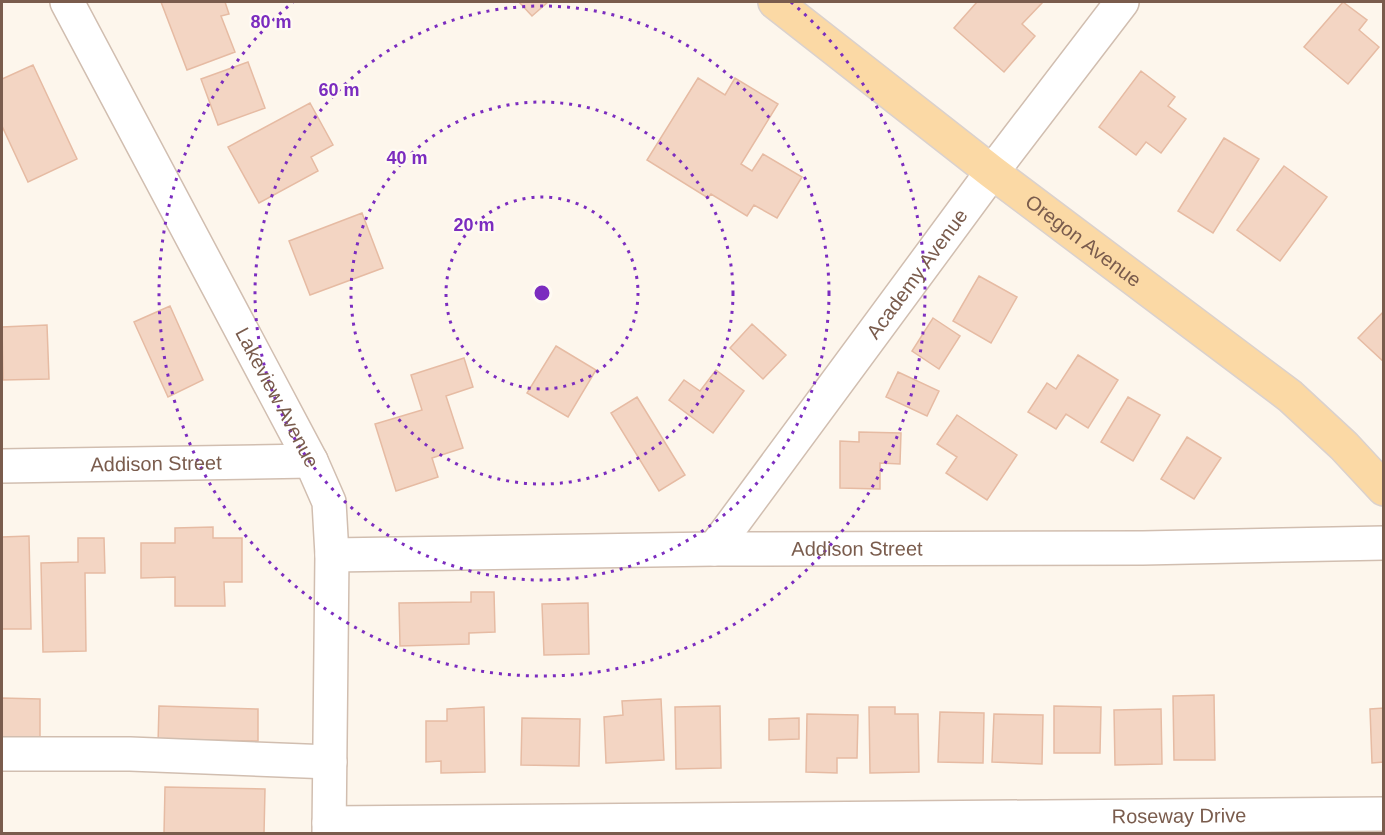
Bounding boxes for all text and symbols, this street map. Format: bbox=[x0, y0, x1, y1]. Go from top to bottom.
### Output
text: 80 m bbox=[250, 12, 292, 32]
text: 60 m bbox=[318, 80, 360, 100]
text: 40 m bbox=[386, 148, 428, 168]
street label: Oregon Avenue bbox=[1021, 190, 1145, 291]
street label: Academy Avenue bbox=[862, 205, 972, 343]
text: 20 m bbox=[453, 215, 495, 235]
centre of rings bbox=[532, 283, 552, 303]
street label: Lakeview Avenue bbox=[231, 324, 323, 471]
street label: Addison Street bbox=[90, 451, 222, 476]
street label: Addison Street bbox=[791, 538, 923, 560]
street label: Roseway Drive bbox=[1112, 804, 1246, 827]

